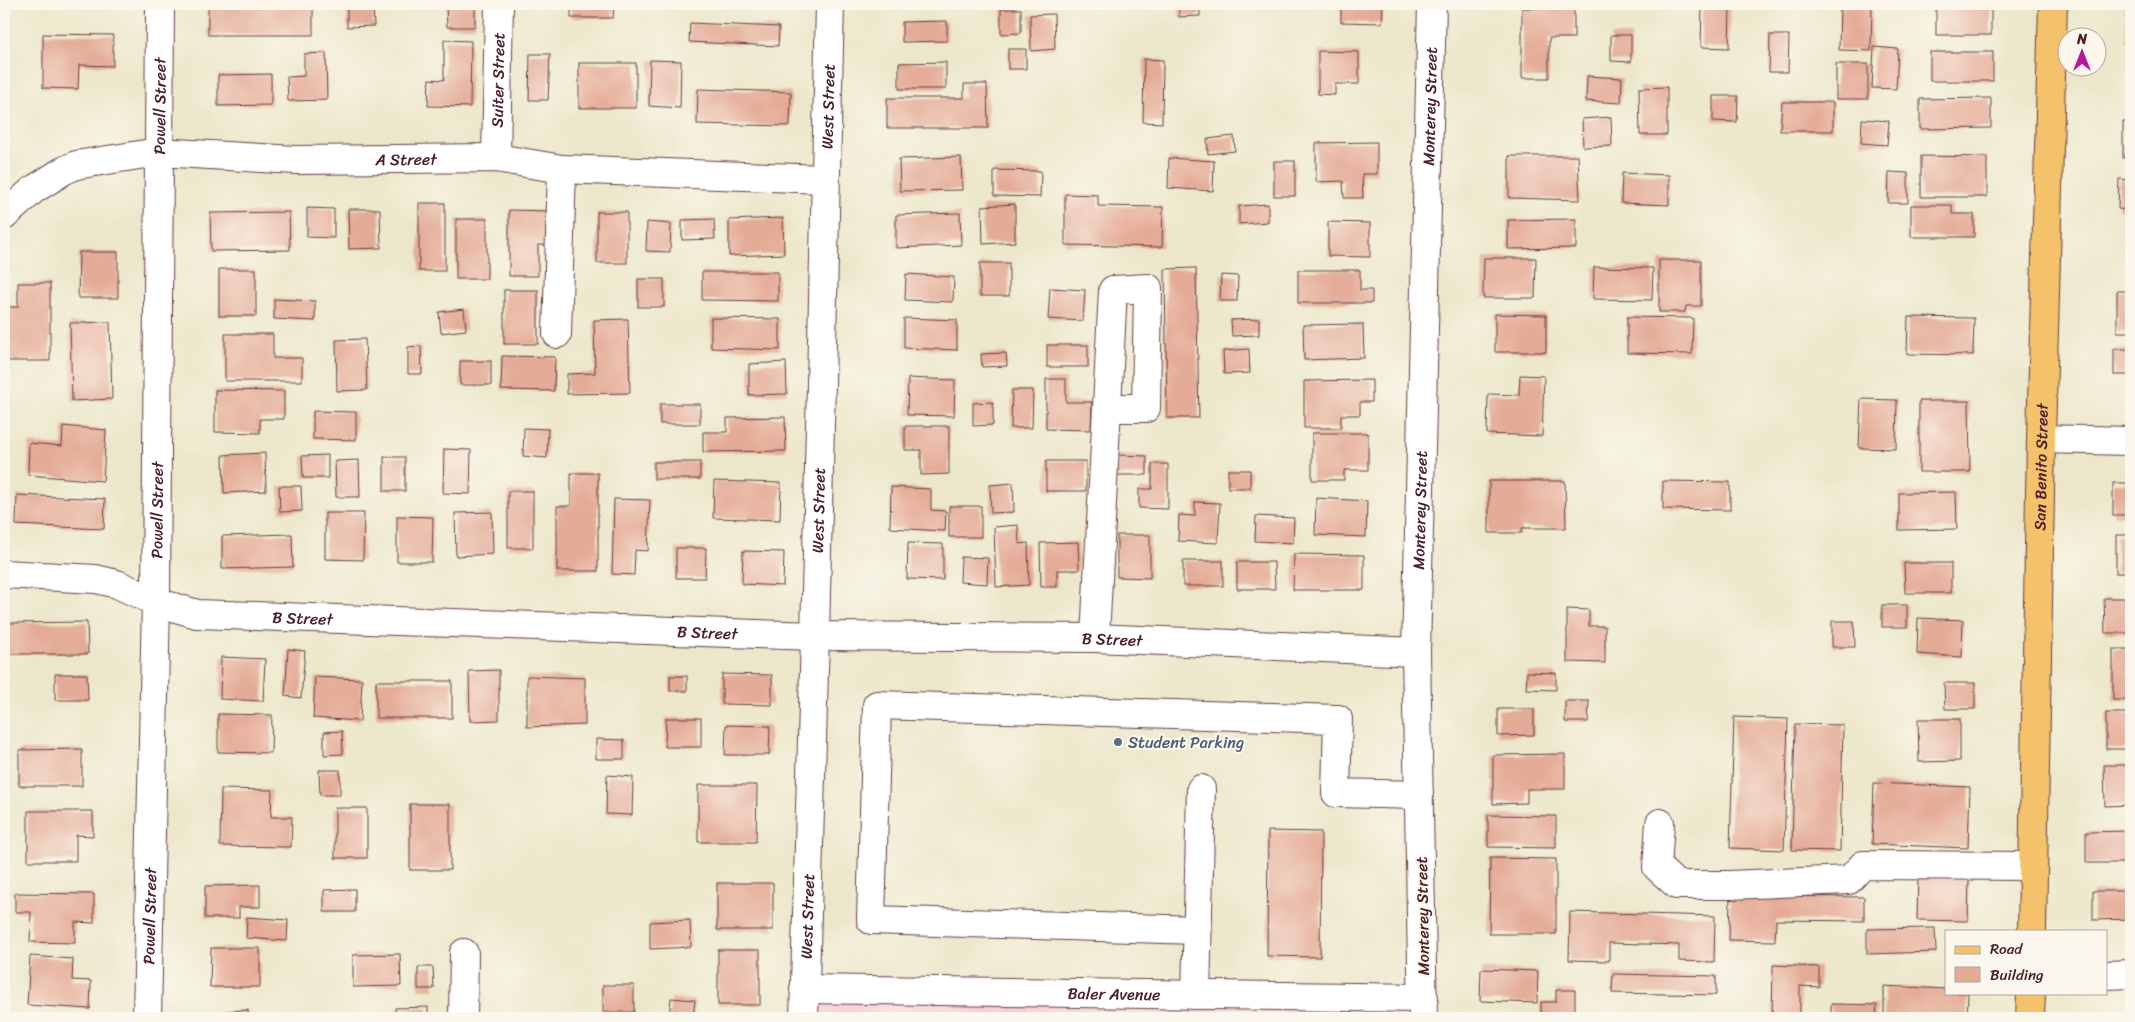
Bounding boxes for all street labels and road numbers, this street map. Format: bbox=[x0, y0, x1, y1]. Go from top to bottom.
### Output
street label: Suiter Street bbox=[483, 32, 513, 128]
street label: Monterey Street bbox=[1414, 46, 1446, 166]
street label: Powell Street bbox=[145, 57, 175, 155]
street label: West Street bbox=[813, 63, 844, 149]
street label: A Street bbox=[374, 145, 437, 174]
street label: San Benito Street bbox=[2025, 403, 2057, 531]
street label: Monterey Street bbox=[1404, 450, 1436, 570]
street label: Powell Street bbox=[142, 461, 172, 559]
street label: West Street bbox=[803, 467, 834, 553]
street label: B Street bbox=[272, 603, 334, 634]
street label: B Street bbox=[676, 617, 739, 648]
street label: B Street bbox=[1082, 624, 1144, 655]
street label: Monterey Street bbox=[1407, 856, 1438, 976]
street label: Powell Street bbox=[134, 867, 165, 965]
street label: West Street bbox=[792, 873, 823, 959]
street label: Baler Avenue bbox=[1067, 979, 1161, 1009]

